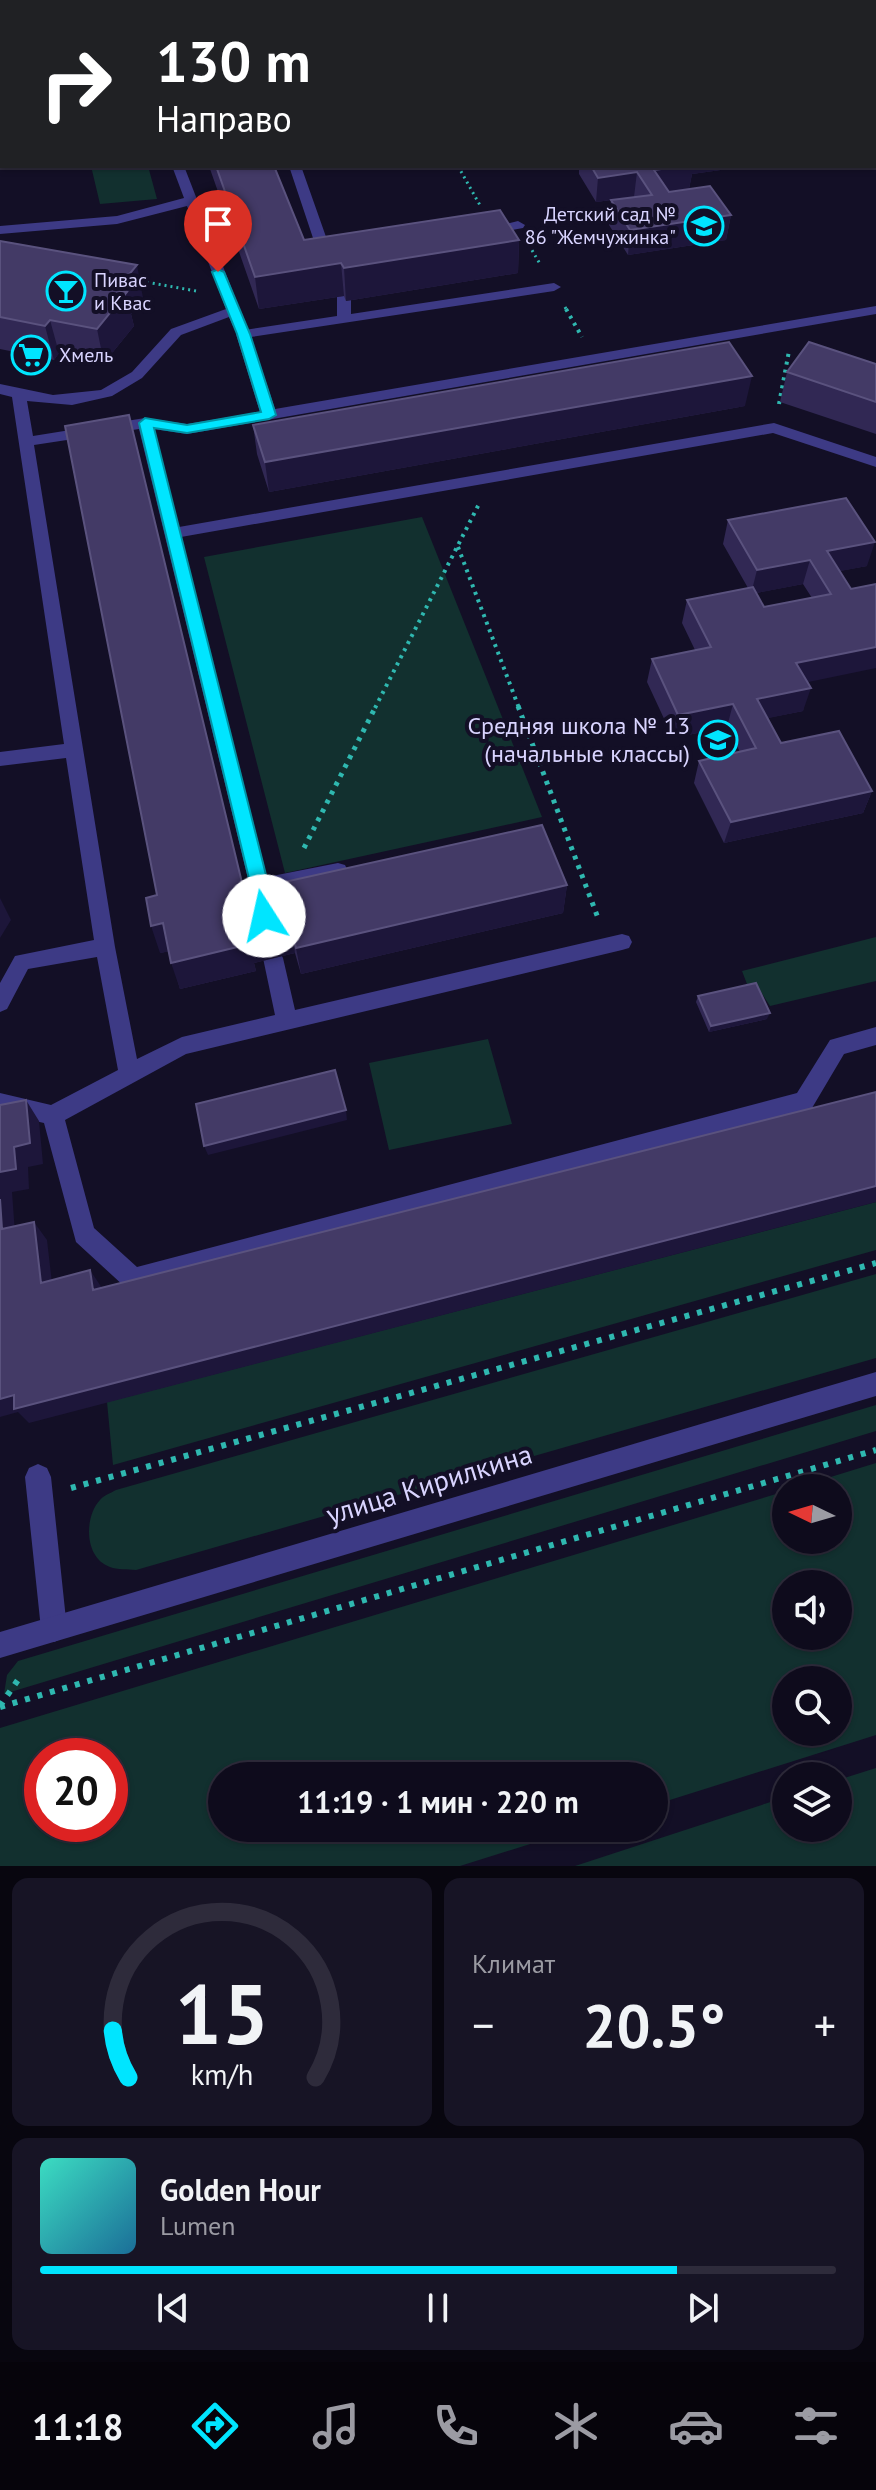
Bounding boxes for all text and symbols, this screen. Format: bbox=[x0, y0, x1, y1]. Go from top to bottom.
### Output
text: 130 m bbox=[156, 25, 311, 97]
icon: right bbox=[24, 32, 128, 136]
text: Направо bbox=[156, 95, 292, 142]
pin bbox=[184, 190, 252, 272]
place label: Детский сад № 86 "Жемчужинка" bbox=[525, 201, 676, 250]
icon: arrive bbox=[196, 202, 240, 246]
school or university icon: Детский сад № 86 "Жемчужинка" bbox=[683, 205, 725, 247]
place label: Пивас и Квас bbox=[94, 267, 151, 316]
bar icon: Пивас и Квас bbox=[45, 270, 87, 312]
supermarket icon: Хмель bbox=[10, 334, 52, 376]
place label: Хмель bbox=[59, 342, 113, 368]
place label: Средняя школа № 13 (начальные классы) bbox=[467, 710, 690, 769]
school or university icon: Средняя школа № 13 (начальные классы) bbox=[697, 719, 739, 761]
position arrow bbox=[222, 874, 306, 958]
street label: улица Кирилкина bbox=[321, 1435, 536, 1532]
north arrow bbox=[772, 1474, 852, 1554]
map controls bbox=[772, 1474, 852, 1842]
button: sound bbox=[772, 1570, 852, 1650]
button: search bbox=[772, 1666, 852, 1746]
speed limit sign: 20 bbox=[24, 1738, 128, 1842]
button: layers bbox=[772, 1762, 852, 1842]
text: 11:19 · 1 мин · 220 m bbox=[297, 1782, 579, 1821]
text: Климат bbox=[472, 1947, 555, 1980]
text: 15 bbox=[175, 1959, 269, 2067]
text: 20.5° bbox=[582, 1986, 726, 2064]
text: − bbox=[472, 1996, 494, 2053]
text: + bbox=[814, 1996, 836, 2053]
text: km/h bbox=[191, 2056, 253, 2093]
text: Golden Hour bbox=[160, 2170, 321, 2209]
text: Lumen bbox=[160, 2209, 235, 2242]
icon: previous bbox=[151, 2286, 195, 2330]
icon: pause bbox=[416, 2286, 460, 2330]
icon: next bbox=[681, 2286, 725, 2330]
icon: directions bbox=[187, 2398, 243, 2454]
icon: music bbox=[308, 2398, 364, 2454]
icon: phone bbox=[428, 2398, 484, 2454]
icon: climate bbox=[548, 2398, 604, 2454]
icon: car bbox=[668, 2398, 724, 2454]
icon: filters bbox=[788, 2398, 844, 2454]
text: 11:18 bbox=[32, 2403, 123, 2450]

